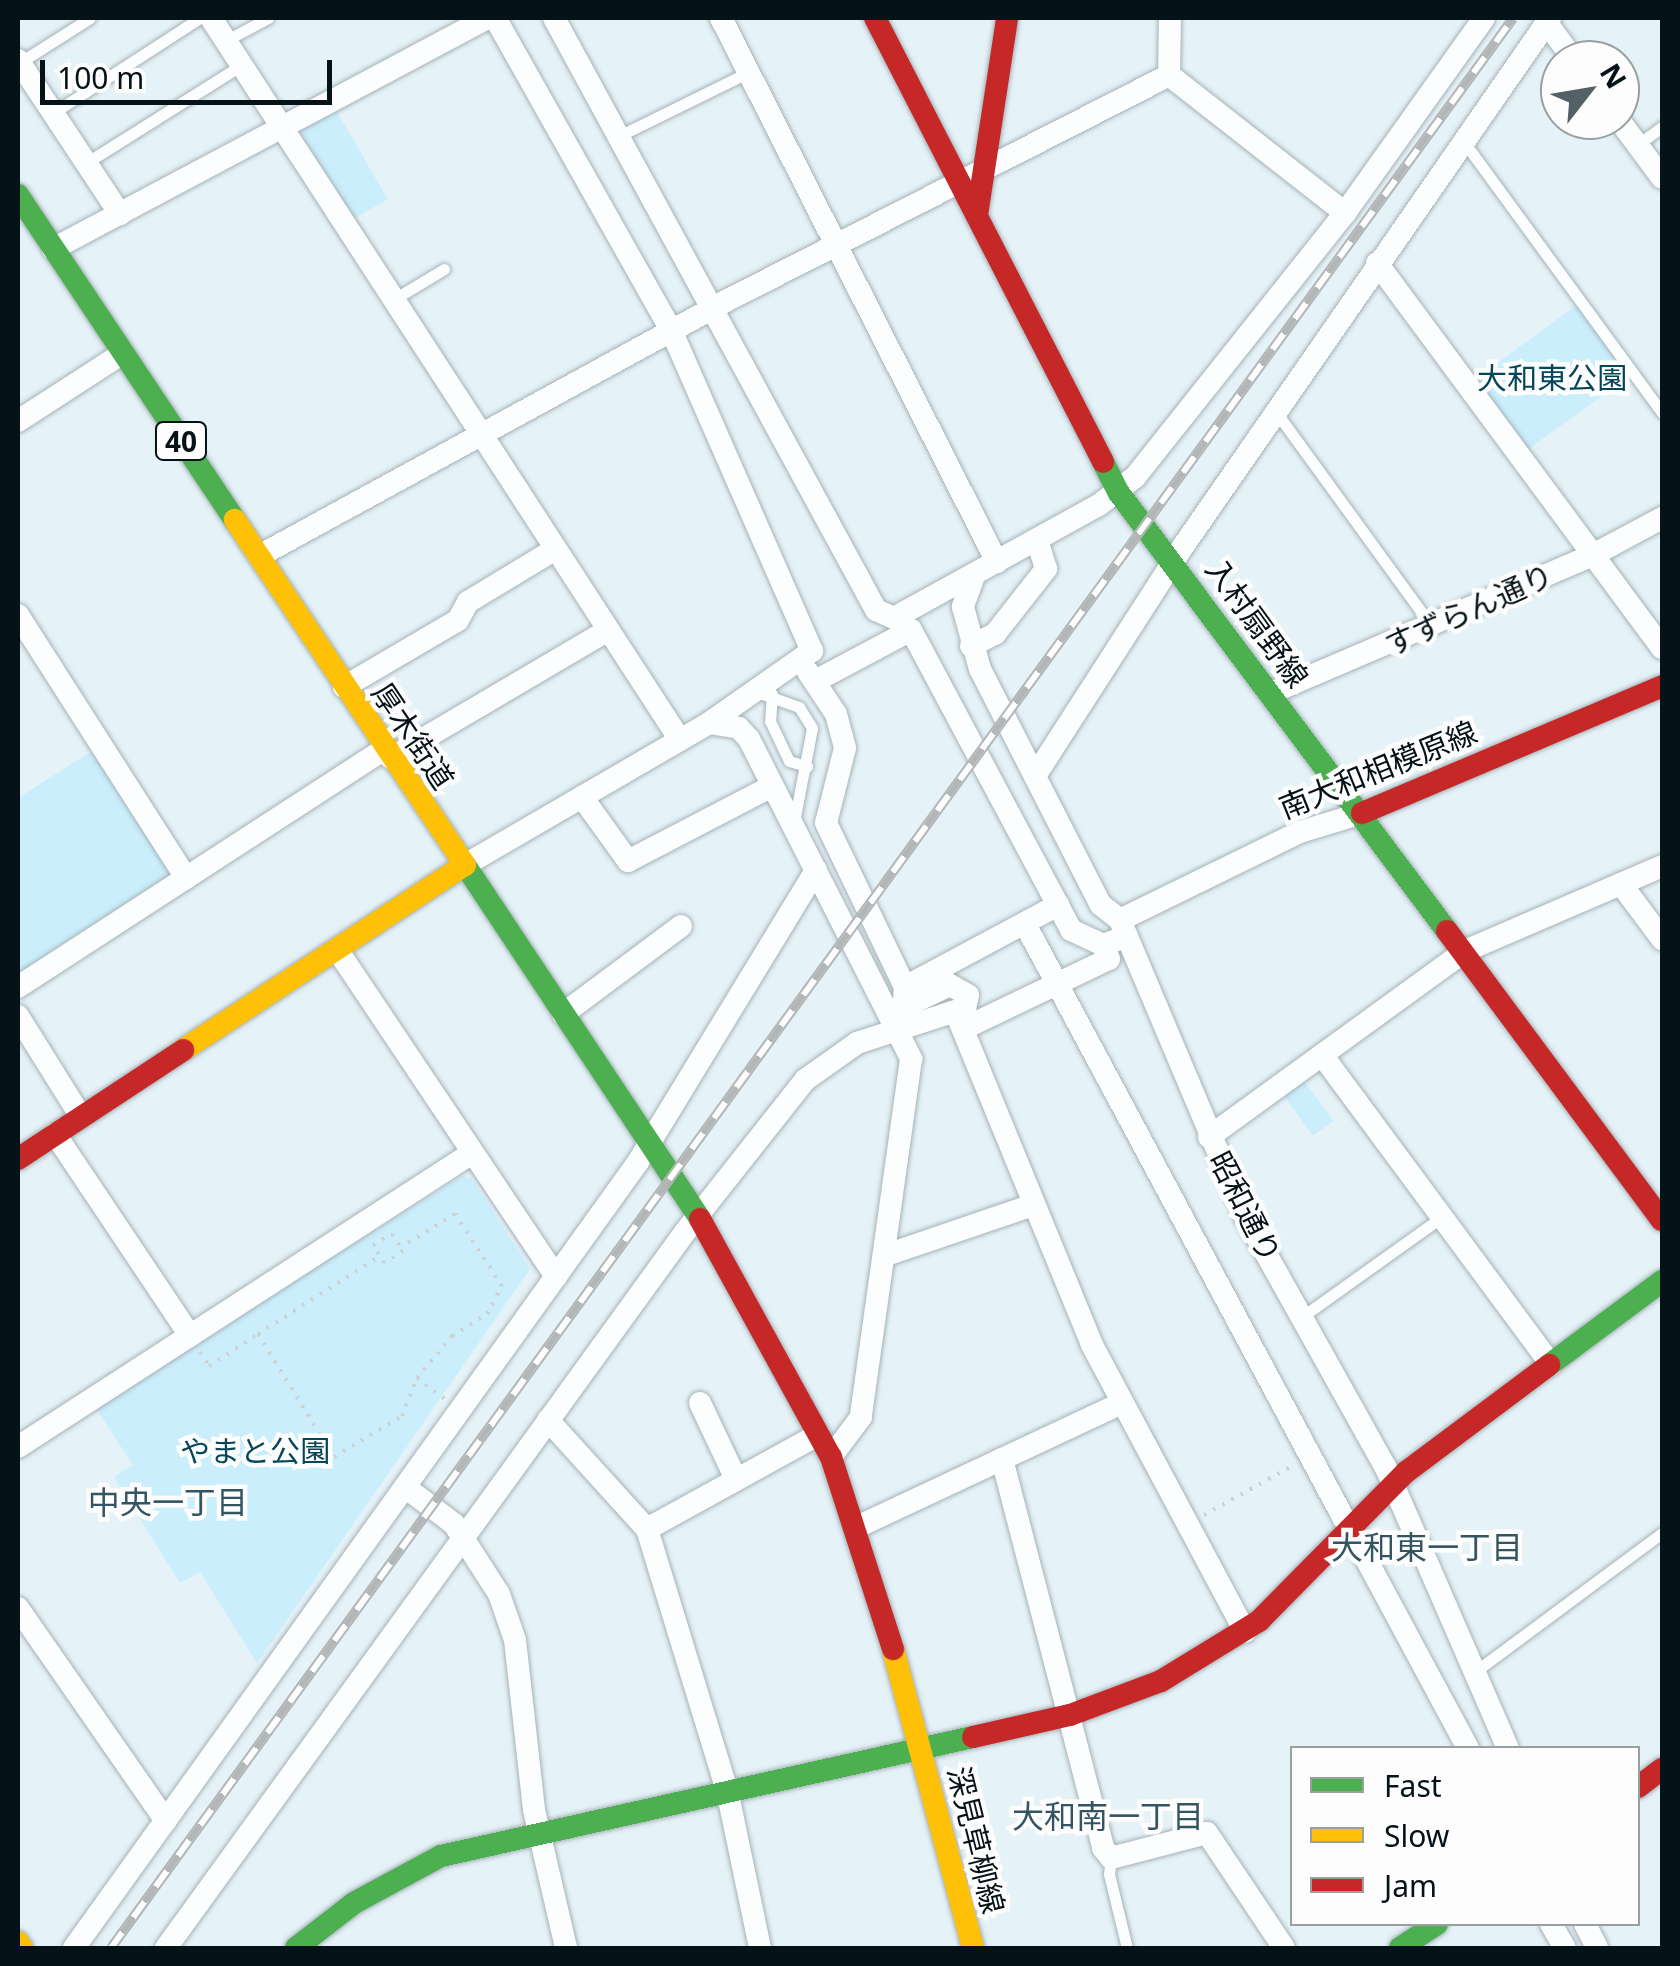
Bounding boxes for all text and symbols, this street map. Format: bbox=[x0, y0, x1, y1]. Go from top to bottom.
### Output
scale bar bbox=[45, 40, 338, 102]
north arrow bbox=[1540, 40, 1640, 140]
text: N bbox=[1592, 56, 1636, 95]
text: 100 m bbox=[57, 57, 144, 98]
park label: 大和東公園 bbox=[1477, 360, 1627, 396]
road number: 40 bbox=[154, 418, 208, 464]
street label: 入村扇野線 bbox=[1198, 552, 1316, 694]
street label: すずらん通り bbox=[1379, 557, 1559, 663]
street label: 厚木街道 bbox=[365, 676, 461, 796]
street label: 南大和相模原線 bbox=[1274, 714, 1482, 826]
street label: 昭和通り bbox=[1202, 1145, 1288, 1269]
park label: やまと公園 bbox=[180, 1433, 330, 1469]
district label: 中央一丁目 bbox=[88, 1483, 248, 1521]
district label: 大和東一丁目 bbox=[1331, 1528, 1523, 1566]
legend bbox=[1290, 1746, 1640, 1926]
street label: 深見草柳線 bbox=[940, 1763, 1012, 1917]
text: Fast bbox=[1384, 1765, 1442, 1806]
district label: 大和南一丁目 bbox=[1012, 1797, 1204, 1835]
text: Slow bbox=[1384, 1815, 1449, 1856]
text: Jam bbox=[1384, 1865, 1437, 1906]

